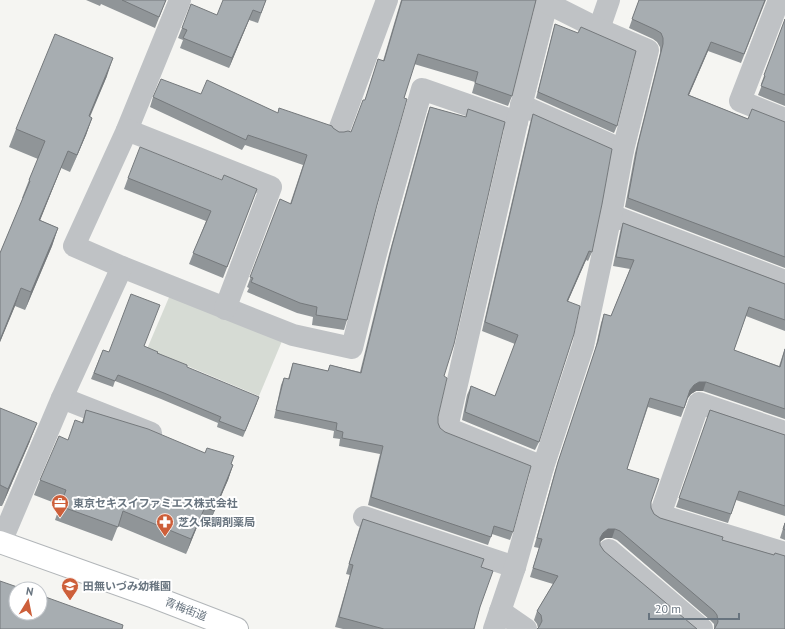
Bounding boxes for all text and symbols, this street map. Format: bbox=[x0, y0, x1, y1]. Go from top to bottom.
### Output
office icon: 東京セキスイファミエス株式会社 bbox=[50, 493, 70, 518]
place label: 東京セキスイファミエス株式会社 bbox=[73, 496, 238, 510]
pharmacy icon: 芝久保調剤薬局 bbox=[155, 512, 175, 537]
place label: 芝久保調剤薬局 bbox=[178, 515, 255, 529]
school or university icon: 田無いづみ幼稚園 bbox=[60, 576, 80, 601]
place label: 田無いづみ幼稚園 bbox=[83, 579, 171, 593]
north arrow bbox=[8, 581, 48, 621]
text: N bbox=[25, 584, 35, 599]
street label: 青梅街道 bbox=[163, 595, 209, 623]
scale bar bbox=[649, 595, 739, 621]
text: 20 m bbox=[655, 601, 681, 616]

